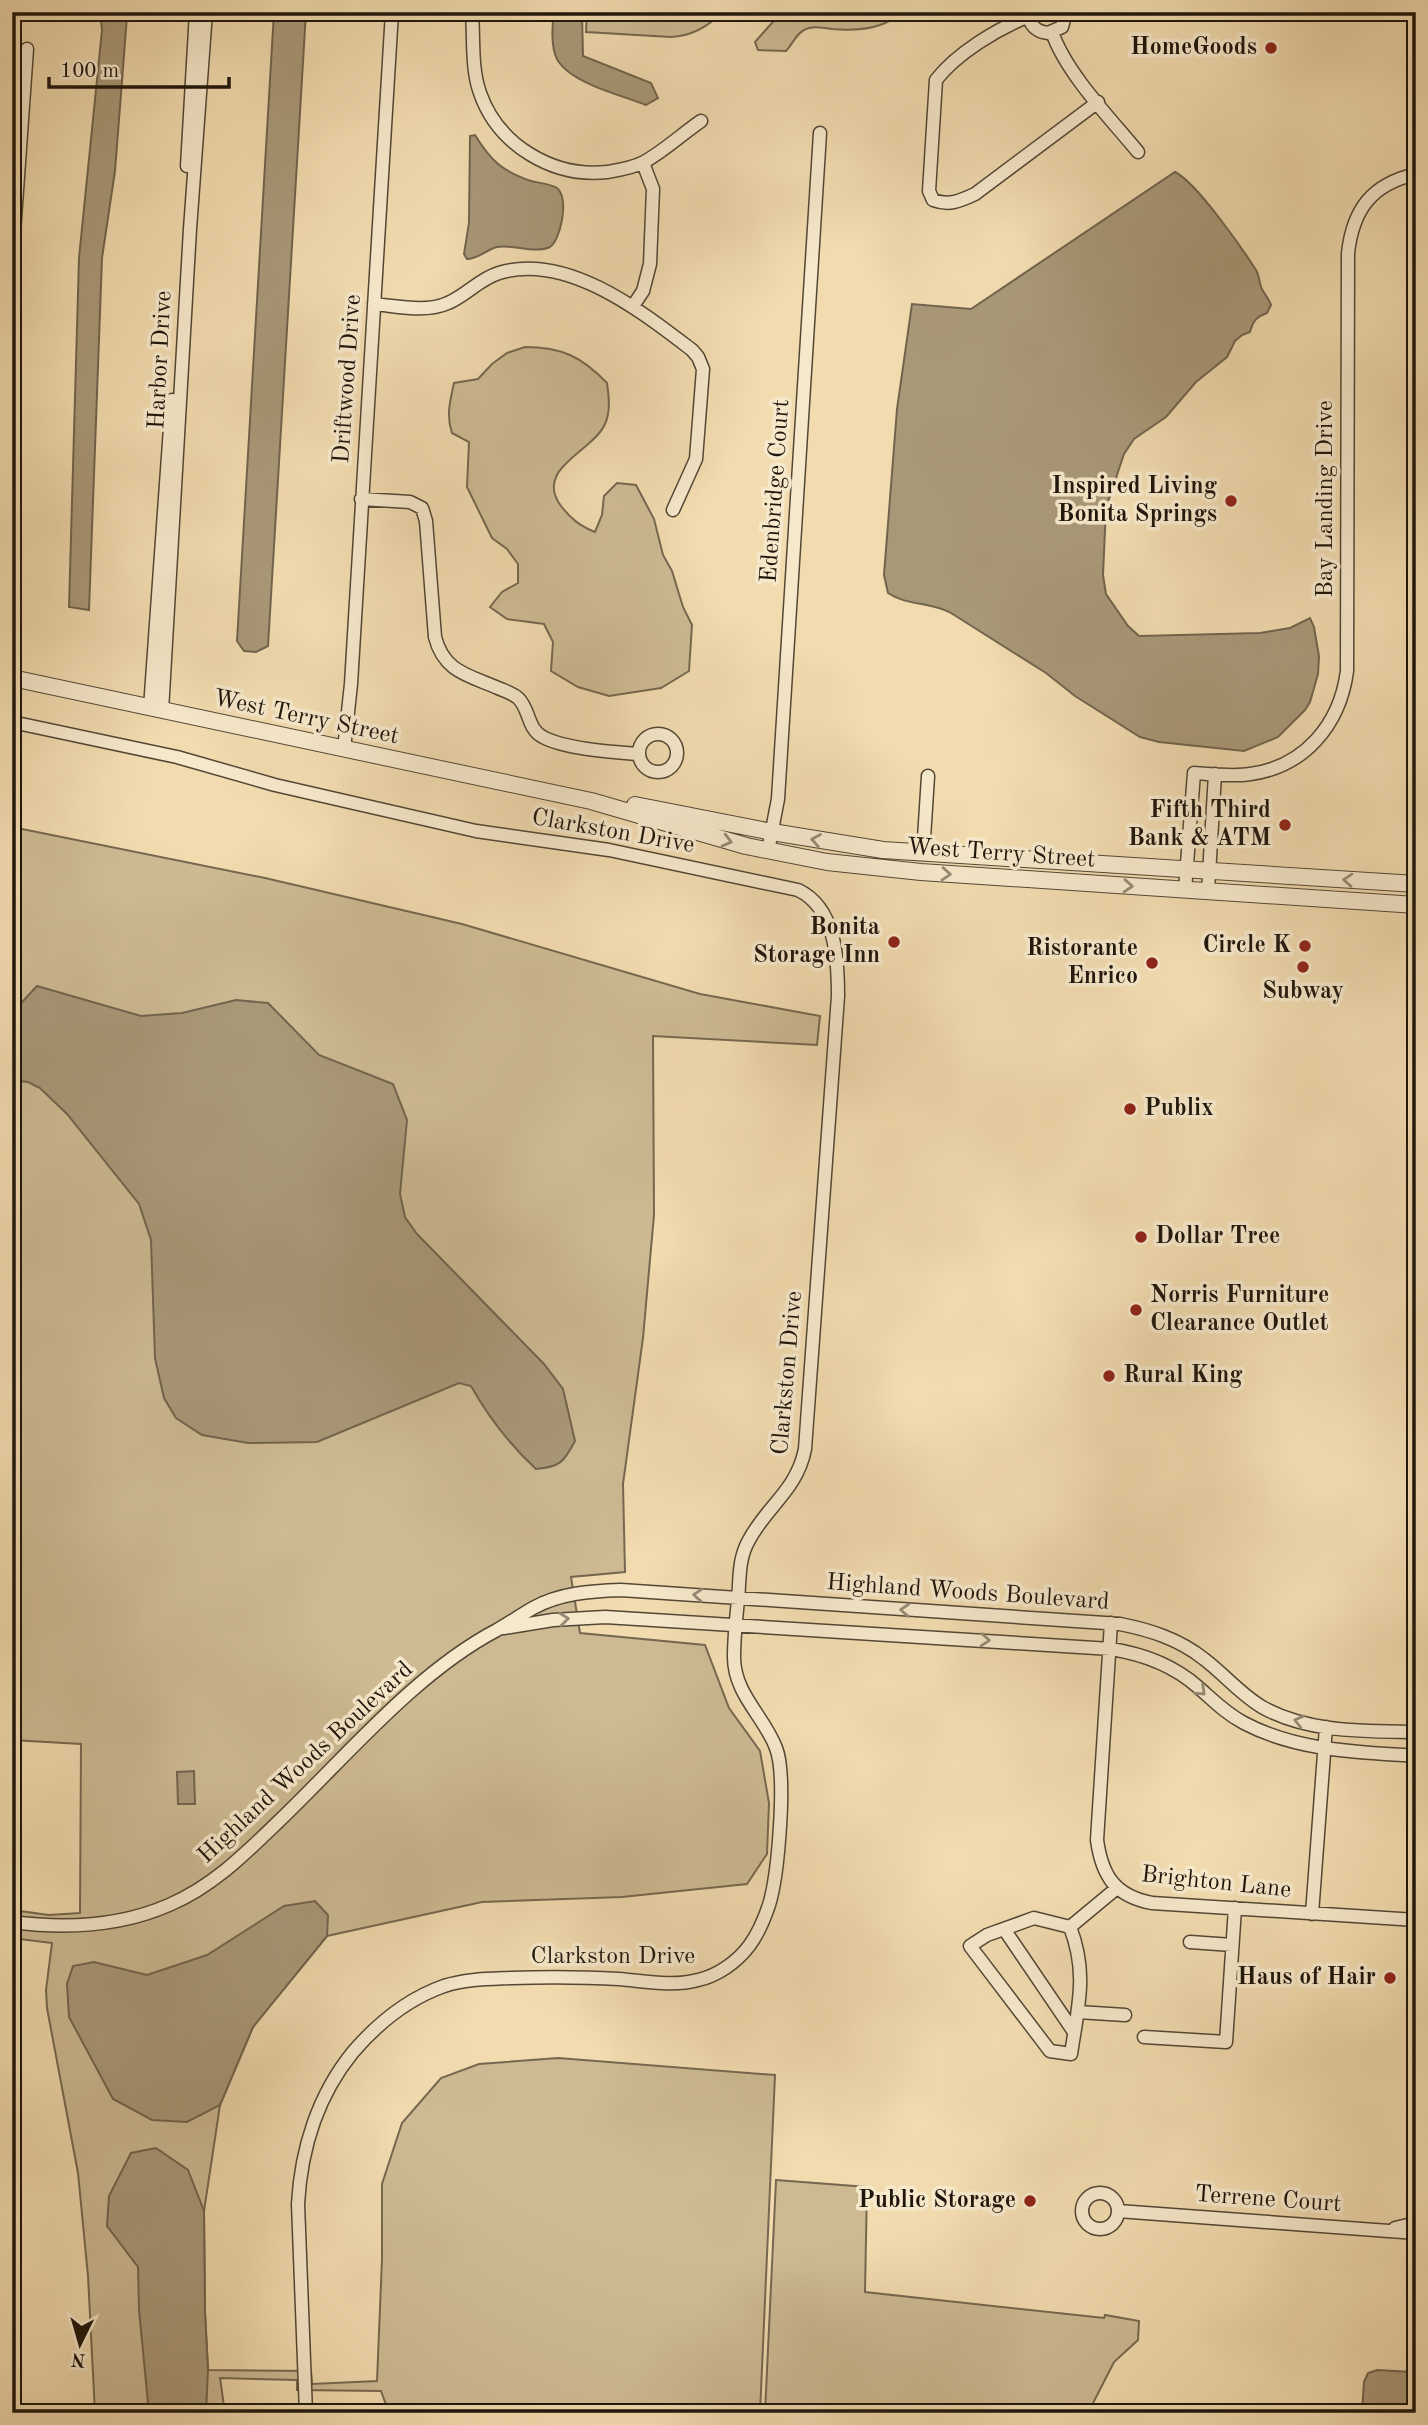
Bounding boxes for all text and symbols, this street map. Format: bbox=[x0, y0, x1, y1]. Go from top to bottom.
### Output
place label: HomeGoods bbox=[1130, 36, 1257, 60]
marker: HomeGoods bbox=[1263, 40, 1279, 56]
scale bar bbox=[49, 46, 229, 90]
text: 100 m bbox=[60, 61, 119, 82]
street label: Harbor Drive bbox=[145, 290, 177, 430]
street label: Driftwood Drive bbox=[330, 294, 366, 464]
street label: Edenbridge Court bbox=[758, 398, 794, 584]
street label: Bay Landing Drive bbox=[1314, 400, 1338, 598]
place label: Inspired Living Bonita Springs bbox=[1052, 475, 1218, 527]
marker: Inspired Living Bonita Springs bbox=[1223, 493, 1239, 509]
street label: West Terry Street bbox=[211, 687, 401, 749]
place label: Fifth Third Bank & ATM bbox=[1128, 799, 1271, 851]
street label: Clarkston Drive bbox=[530, 806, 696, 858]
marker: Fifth Third Bank & ATM bbox=[1277, 817, 1293, 833]
one-way arrow bbox=[721, 833, 733, 847]
one-way arrow bbox=[810, 833, 822, 848]
street label: West Terry Street bbox=[906, 835, 1096, 873]
one-way arrow bbox=[941, 866, 952, 881]
one-way arrow bbox=[1342, 873, 1353, 888]
one-way arrow bbox=[1123, 878, 1134, 893]
place label: Bonita Storage Inn bbox=[753, 916, 880, 968]
marker: Bonita Storage Inn bbox=[886, 934, 902, 950]
place label: Circle K bbox=[1202, 934, 1291, 958]
place label: Ristorante Enrico bbox=[1026, 937, 1138, 989]
marker: Circle K bbox=[1297, 938, 1313, 954]
marker: Ristorante Enrico bbox=[1144, 955, 1160, 971]
marker: Subway bbox=[1295, 959, 1311, 975]
place label: Subway bbox=[1262, 980, 1344, 1004]
place label: Publix bbox=[1144, 1097, 1214, 1121]
marker: Publix bbox=[1122, 1101, 1138, 1117]
place label: Dollar Tree bbox=[1155, 1225, 1280, 1249]
marker: Dollar Tree bbox=[1133, 1229, 1149, 1245]
place label: Norris Furniture Clearance Outlet bbox=[1150, 1284, 1329, 1336]
street label: Clarkston Drive bbox=[769, 1290, 807, 1456]
marker: Norris Furniture Clearance Outlet bbox=[1128, 1302, 1144, 1318]
place label: Rural King bbox=[1123, 1364, 1243, 1388]
marker: Rural King bbox=[1101, 1368, 1117, 1384]
street label: Highland Woods Boulevard bbox=[826, 1571, 1110, 1615]
one-way arrow bbox=[692, 1588, 703, 1603]
one-way arrow bbox=[899, 1603, 910, 1618]
one-way arrow bbox=[559, 1612, 570, 1627]
one-way arrow bbox=[980, 1632, 991, 1647]
street label: Highland Woods Boulevard bbox=[194, 1657, 418, 1869]
one-way arrow bbox=[1193, 1682, 1206, 1695]
one-way arrow bbox=[1294, 1715, 1306, 1729]
street label: Brighton Lane bbox=[1140, 1863, 1292, 1903]
street label: Clarkston Drive bbox=[531, 1945, 695, 1969]
place label: Haus of Hair bbox=[1237, 1966, 1376, 1990]
marker: Haus of Hair bbox=[1382, 1970, 1398, 1986]
street label: Terrene Court bbox=[1194, 2183, 1342, 2217]
place label: Public Storage bbox=[858, 2189, 1016, 2213]
marker: Public Storage bbox=[1022, 2193, 1038, 2209]
north arrow bbox=[46, 2310, 116, 2380]
text: N bbox=[70, 2348, 87, 2369]

